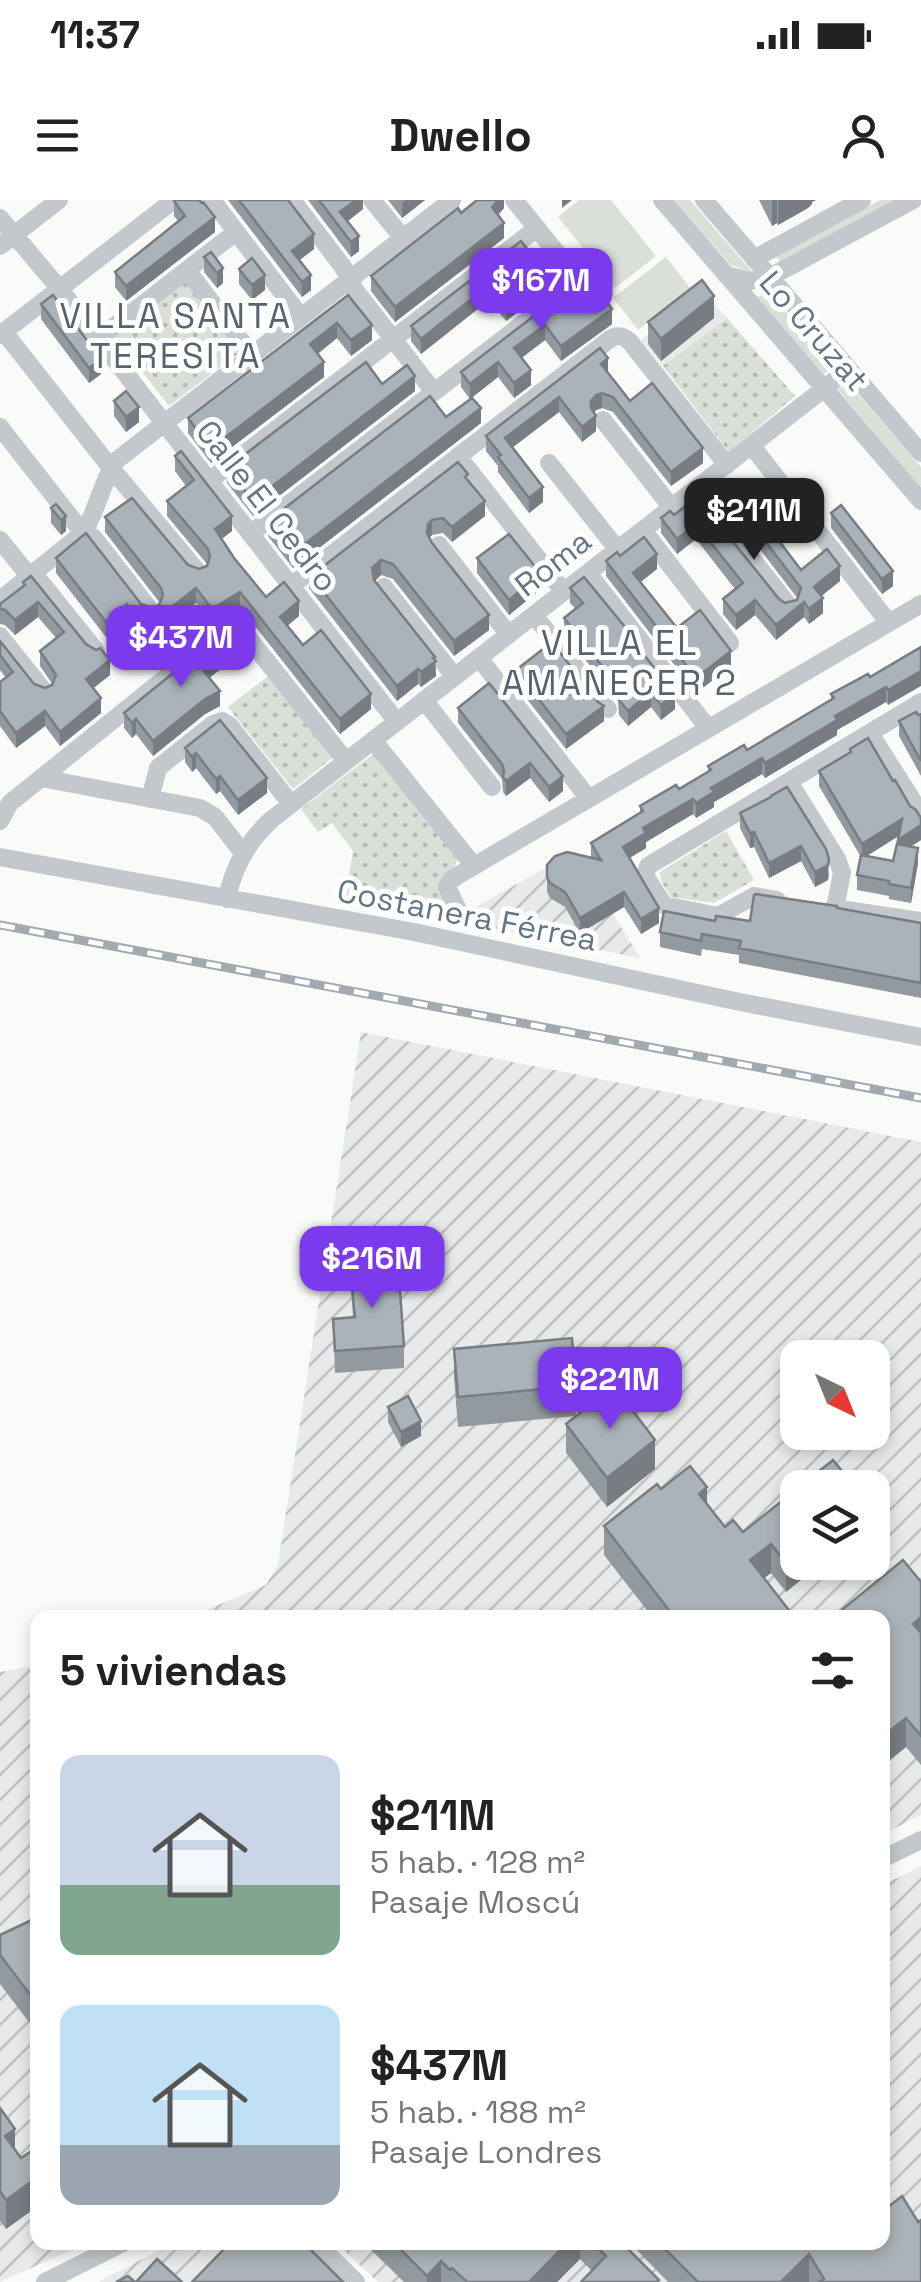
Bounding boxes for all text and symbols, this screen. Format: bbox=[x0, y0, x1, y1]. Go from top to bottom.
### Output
text: 11:37 bbox=[50, 11, 140, 59]
text: Dwello bbox=[389, 107, 532, 164]
icon: menu bbox=[30, 108, 85, 163]
icon: person bbox=[836, 108, 891, 163]
pin: $167M bbox=[471, 248, 611, 333]
text: $167M bbox=[491, 260, 591, 300]
street label: Lo Cruzat bbox=[751, 263, 877, 399]
district label: VILLA SANTA TERESITA bbox=[59, 294, 293, 378]
street label: Calle El Cedro bbox=[187, 412, 347, 600]
pin: $211M bbox=[684, 478, 824, 563]
text: $211M bbox=[706, 490, 802, 530]
street label: Roma bbox=[507, 521, 599, 605]
pin: $437M bbox=[111, 605, 251, 690]
text: $437M bbox=[128, 617, 234, 657]
district label: VILLA EL AMANECER 2 bbox=[502, 621, 738, 705]
street label: Costanera Férrea bbox=[334, 870, 600, 960]
pin: $216M bbox=[302, 1226, 442, 1311]
text: $216M bbox=[322, 1238, 422, 1278]
north arrow bbox=[780, 1340, 890, 1450]
map controls bbox=[780, 1340, 890, 1580]
pin: $221M bbox=[540, 1347, 680, 1432]
text: $221M bbox=[560, 1359, 660, 1399]
button: layers bbox=[780, 1470, 890, 1580]
icon: filters bbox=[805, 1643, 860, 1698]
text: 5 viviendas bbox=[60, 1644, 287, 1697]
text: $211M bbox=[370, 1789, 495, 1842]
icon: home bbox=[140, 1795, 260, 1915]
text: 5 hab. · 128 m² bbox=[370, 1842, 585, 1882]
text: Pasaje Moscú bbox=[370, 1882, 580, 1922]
text: $437M bbox=[370, 2039, 508, 2092]
icon: home bbox=[140, 2045, 260, 2165]
text: 5 hab. · 188 m² bbox=[370, 2092, 586, 2132]
text: Pasaje Londres bbox=[370, 2132, 602, 2172]

